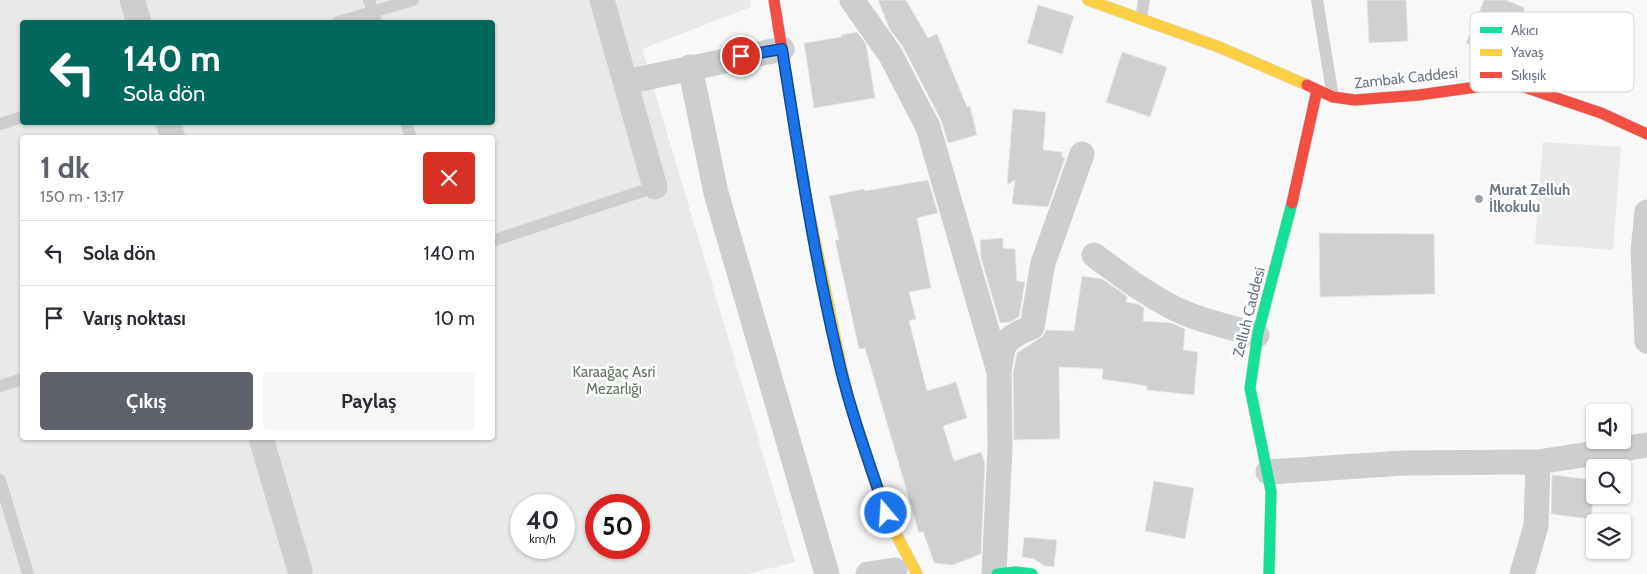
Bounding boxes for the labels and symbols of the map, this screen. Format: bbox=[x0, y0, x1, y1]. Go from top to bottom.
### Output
legend bbox=[1470, 12, 1634, 92]
text: Akıcı bbox=[1511, 21, 1538, 39]
pin bbox=[720, 35, 762, 77]
text: Yavaş bbox=[1510, 43, 1544, 61]
street label: Zambak Caddesi bbox=[1353, 64, 1459, 92]
text: Sıkışık bbox=[1511, 66, 1547, 84]
place label: Murat Zelluh İlkokulu bbox=[1489, 181, 1570, 216]
marker: Murat Zelluh İlkokulu bbox=[1473, 193, 1485, 205]
street label: Zelluh Caddesi bbox=[1229, 265, 1269, 359]
park label: Karaağaç Asri Mezarlığı bbox=[573, 363, 655, 398]
position arrow bbox=[859, 486, 911, 538]
speed limit sign: 50 bbox=[585, 494, 650, 559]

